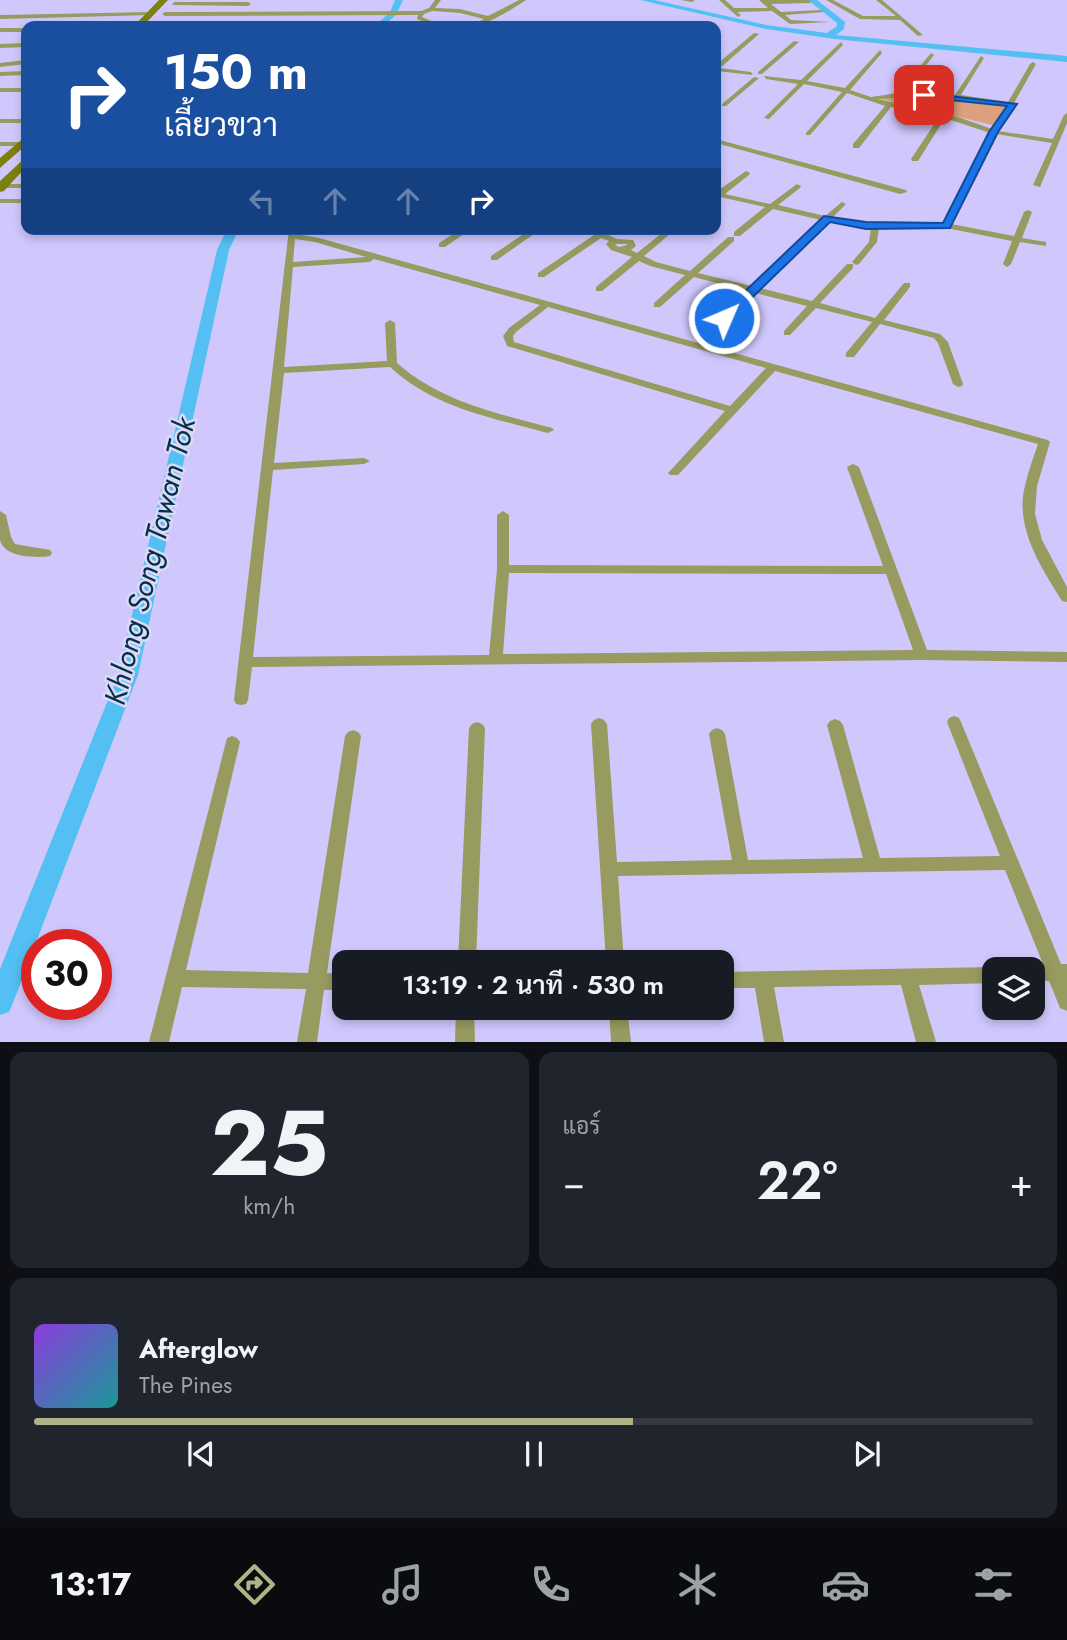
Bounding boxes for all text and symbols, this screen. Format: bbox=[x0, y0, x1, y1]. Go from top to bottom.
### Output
text: 150 m bbox=[164, 37, 308, 107]
icon: right bbox=[49, 49, 140, 140]
pin bbox=[894, 65, 954, 125]
icon: arrive bbox=[905, 76, 943, 114]
text: เลี้ยวขวา bbox=[164, 102, 278, 148]
icon: left bbox=[243, 182, 281, 220]
icon: ahead bbox=[316, 182, 354, 220]
icon: ahead bbox=[389, 182, 427, 220]
icon: right bbox=[462, 182, 500, 220]
position arrow bbox=[687, 281, 761, 355]
water label: Khlong Song Tawan Tok bbox=[93, 411, 206, 709]
speed limit sign: 30 bbox=[21, 929, 112, 1020]
map controls bbox=[982, 957, 1045, 1020]
button: layers bbox=[982, 957, 1045, 1020]
text: 13:19 · 2 นาที · 530 m bbox=[402, 966, 664, 1004]
text: 25 bbox=[210, 1078, 328, 1209]
text: แอร์ bbox=[563, 1109, 600, 1143]
text: 22° bbox=[757, 1143, 838, 1219]
text: − bbox=[563, 1155, 585, 1210]
text: + bbox=[1010, 1155, 1033, 1210]
text: km/h bbox=[243, 1189, 295, 1223]
text: Afterglow bbox=[139, 1330, 258, 1368]
text: The Pines bbox=[139, 1368, 232, 1402]
icon: previous bbox=[182, 1435, 220, 1473]
icon: pause bbox=[515, 1435, 553, 1473]
icon: next bbox=[848, 1435, 886, 1473]
icon: directions bbox=[230, 1560, 279, 1609]
icon: music bbox=[378, 1560, 427, 1609]
icon: phone bbox=[526, 1560, 575, 1609]
icon: climate bbox=[673, 1560, 722, 1609]
icon: car bbox=[821, 1560, 870, 1609]
icon: filters bbox=[969, 1560, 1018, 1609]
text: 13:17 bbox=[49, 1561, 131, 1607]

